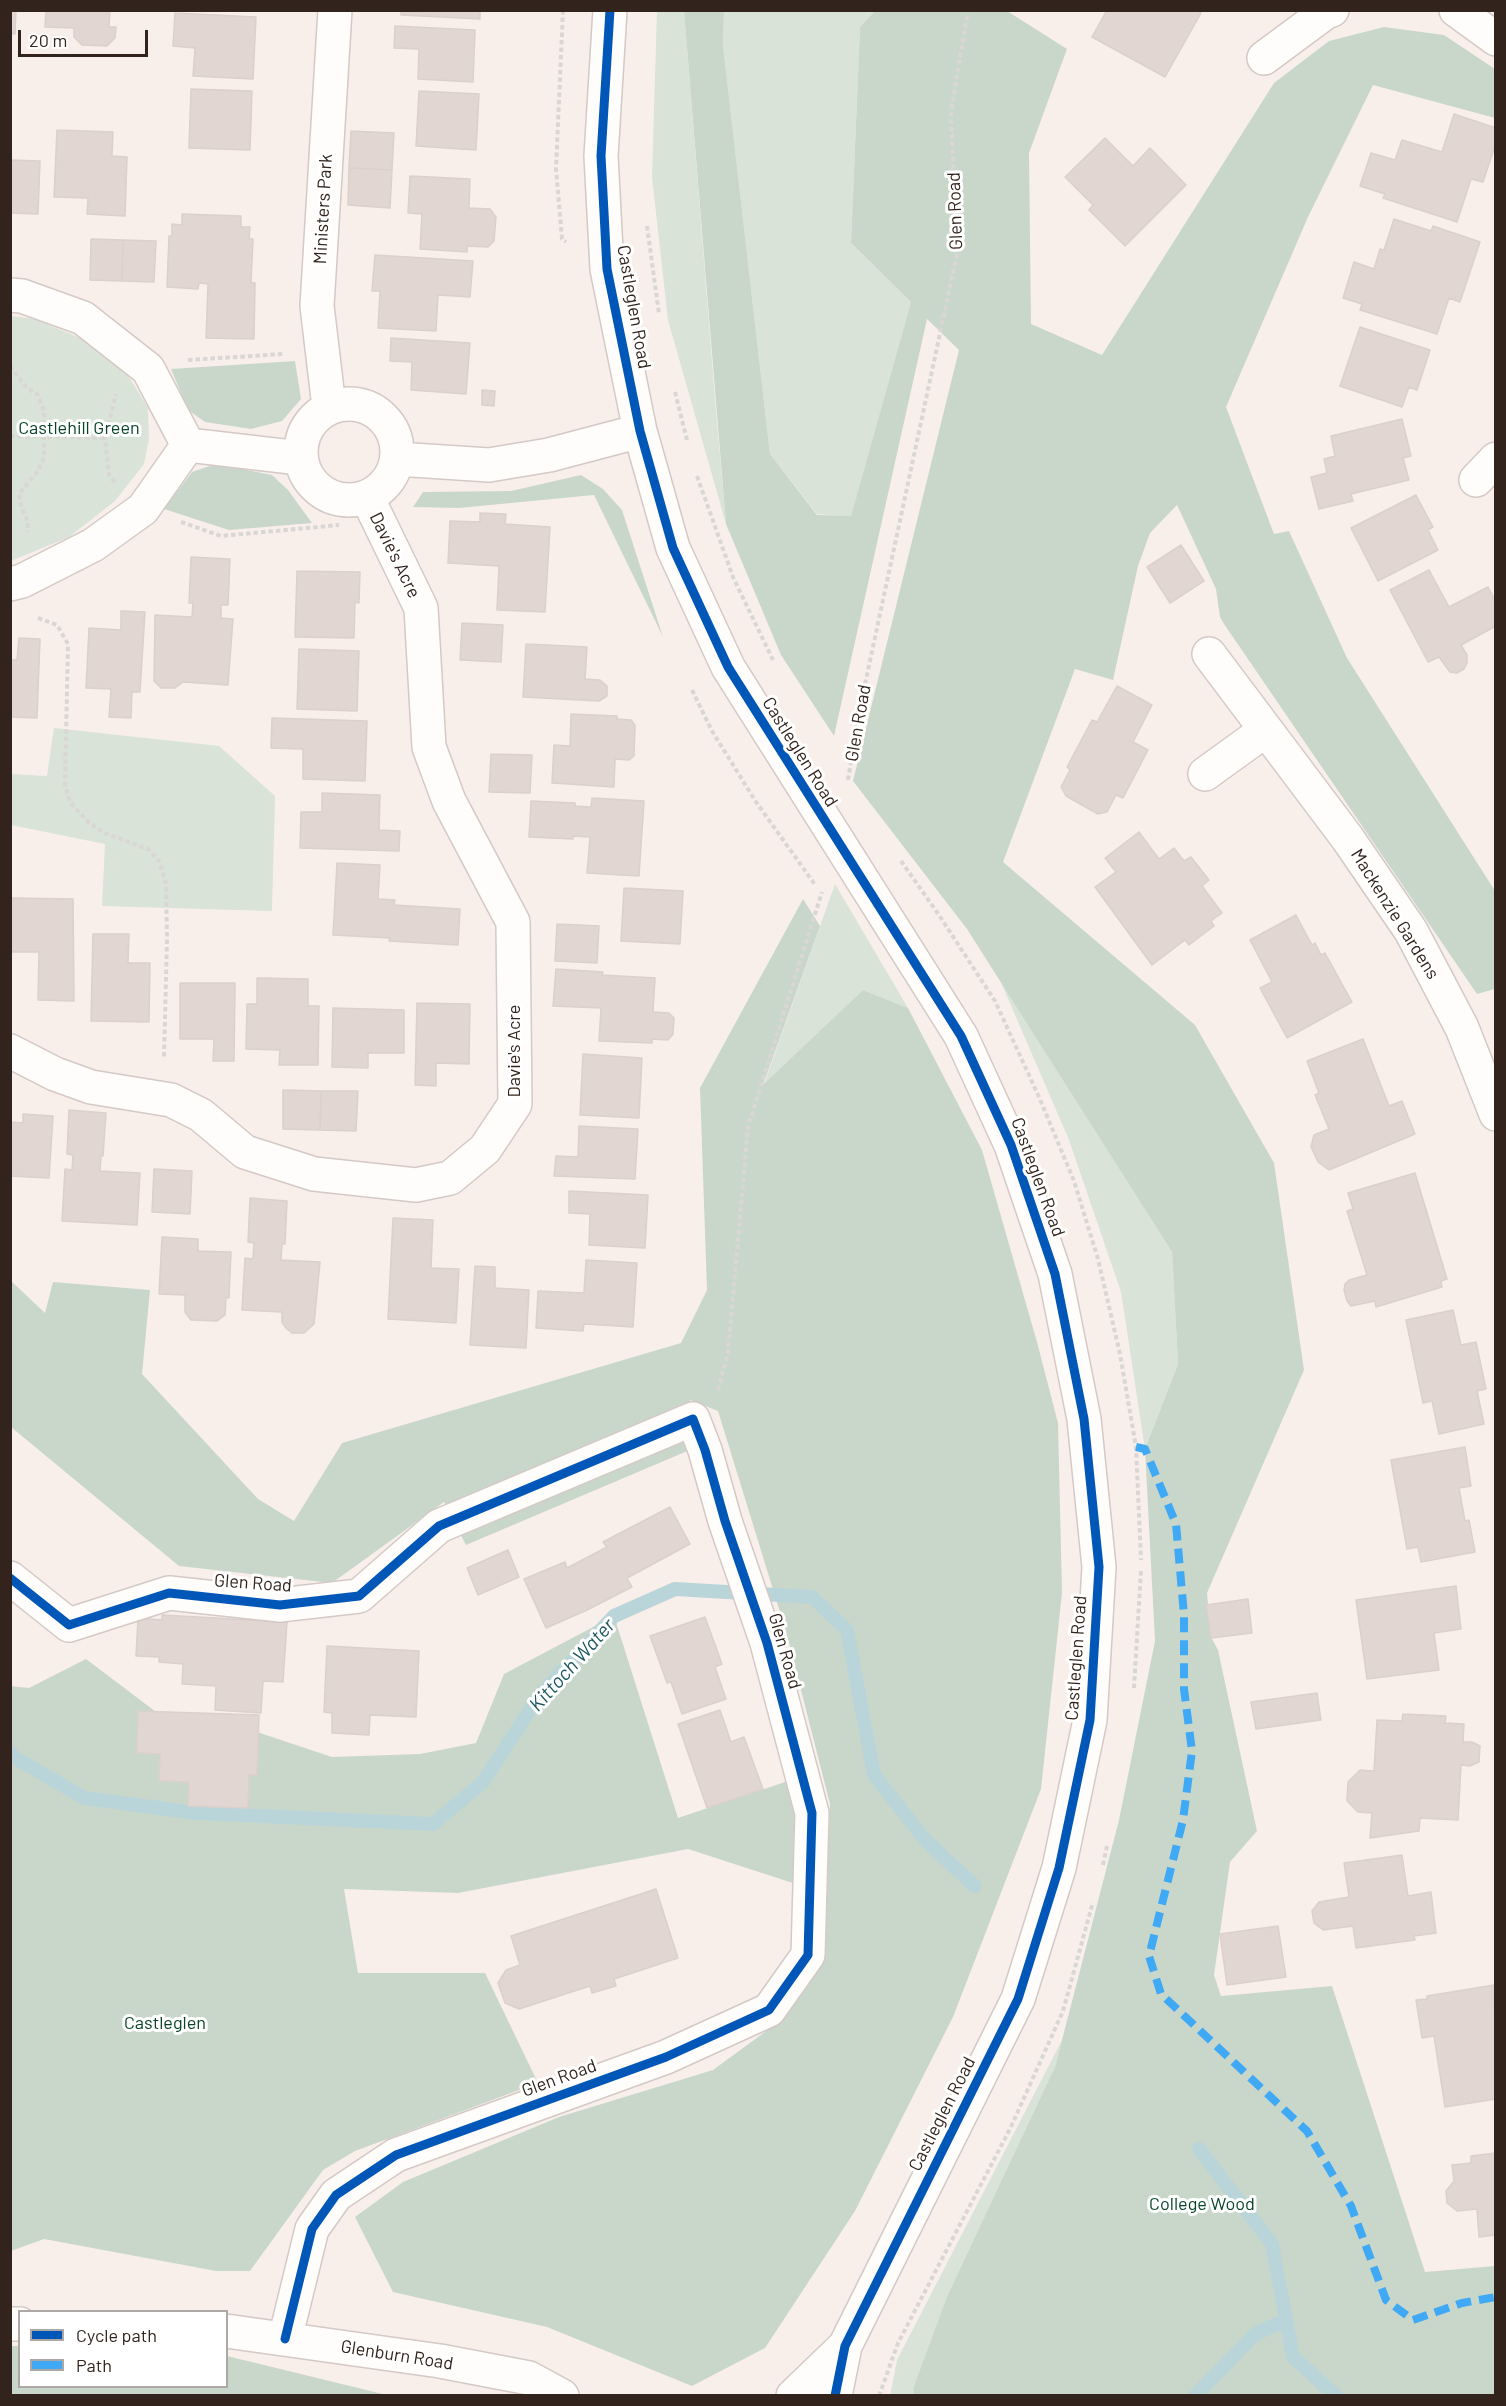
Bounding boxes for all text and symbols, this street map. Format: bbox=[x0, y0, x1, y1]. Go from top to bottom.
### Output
scale bar bbox=[21, 18, 152, 56]
text: 20 m bbox=[29, 29, 67, 51]
street label: Ministers Park bbox=[309, 153, 337, 265]
street label: Glen Road bbox=[943, 172, 967, 250]
street label: Castleglen Road bbox=[612, 243, 656, 371]
park label: Castlehill Green bbox=[18, 417, 140, 439]
street label: Davie's Acre bbox=[365, 509, 425, 601]
street label: Glen Road bbox=[841, 683, 875, 763]
street label: Castleglen Road bbox=[758, 693, 842, 811]
street label: Mackenzie Gardens bbox=[1346, 845, 1444, 983]
street label: Davie's Acre bbox=[503, 1005, 525, 1097]
street label: Castleglen Road bbox=[1006, 1114, 1070, 1240]
street label: Glen Road bbox=[213, 1570, 293, 1596]
street label: Castleglen Road bbox=[1061, 1595, 1091, 1721]
street label: Glen Road bbox=[764, 1611, 806, 1691]
water label: Kittoch Water bbox=[524, 1614, 620, 1716]
park label: Castleglen bbox=[124, 2012, 206, 2034]
street label: Castleglen Road bbox=[904, 2053, 980, 2175]
street label: Glen Road bbox=[519, 2055, 599, 2101]
park label: College Wood bbox=[1149, 2193, 1255, 2215]
legend bbox=[18, 2310, 228, 2388]
text: Cycle path bbox=[76, 2324, 157, 2346]
street label: Glenburn Road bbox=[339, 2335, 455, 2375]
text: Path bbox=[76, 2354, 112, 2376]

